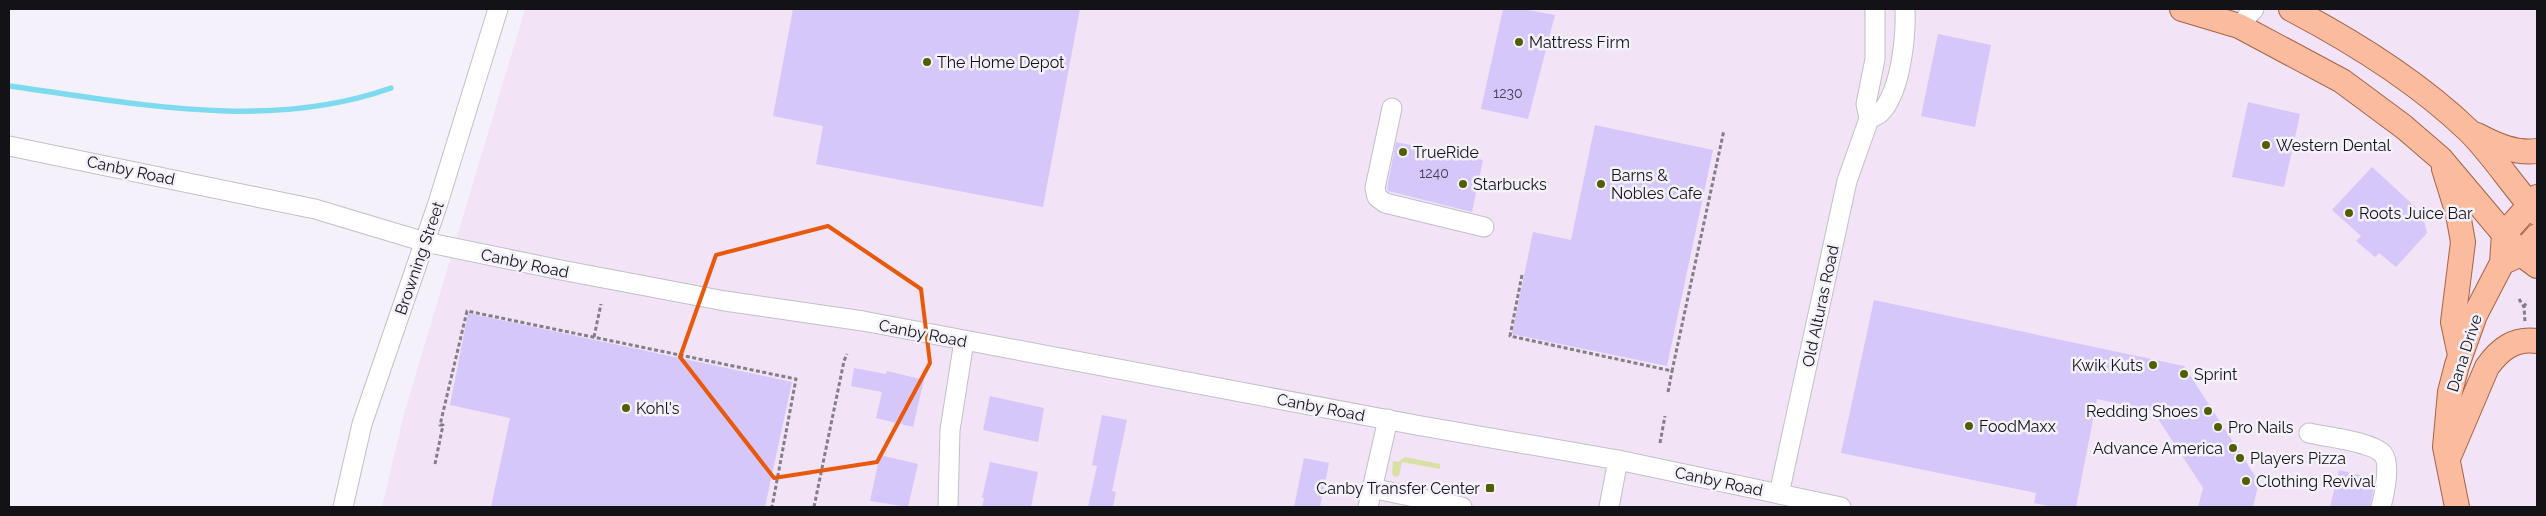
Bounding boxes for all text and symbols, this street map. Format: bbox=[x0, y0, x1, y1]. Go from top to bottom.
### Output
place label: Mattress Firm bbox=[1529, 33, 1630, 52]
marker: Mattress Firm bbox=[1513, 36, 1525, 48]
place label: The Home Depot bbox=[937, 53, 1065, 72]
marker: The Home Depot bbox=[921, 56, 933, 68]
house number: 1230 bbox=[1493, 85, 1523, 101]
place label: Western Dental bbox=[2276, 136, 2392, 155]
marker: Western Dental bbox=[2260, 139, 2272, 151]
place label: TrueRide bbox=[1413, 143, 1479, 162]
marker: TrueRide bbox=[1397, 146, 1409, 158]
street label: Canby Road bbox=[85, 152, 177, 189]
house number: 1240 bbox=[1419, 165, 1449, 181]
place label: Barns & Nobles Cafe bbox=[1611, 166, 1702, 203]
place label: Starbucks bbox=[1473, 175, 1547, 194]
marker: Starbucks bbox=[1457, 178, 1469, 190]
marker: Barns & Nobles Cafe bbox=[1595, 178, 1607, 190]
street label: Browning Street bbox=[391, 198, 448, 317]
place label: Roots Juice Bar bbox=[2359, 204, 2473, 223]
marker: Roots Juice Bar bbox=[2343, 207, 2355, 219]
street label: Old Alturas Road bbox=[1798, 243, 1843, 369]
street label: Canby Road bbox=[479, 245, 571, 282]
street label: Dana Drive bbox=[2443, 312, 2486, 394]
street label: Canby Road bbox=[877, 316, 969, 351]
place label: Kwik Kuts bbox=[2072, 356, 2143, 375]
marker: Kwik Kuts bbox=[2147, 359, 2159, 371]
place label: Sprint bbox=[2194, 365, 2238, 384]
marker: Sprint bbox=[2178, 368, 2190, 380]
street label: Canby Road bbox=[1275, 390, 1367, 425]
place label: Kohl's bbox=[636, 399, 680, 418]
marker: Kohl's bbox=[620, 402, 632, 414]
place label: Redding Shoes bbox=[2086, 402, 2198, 421]
marker: Redding Shoes bbox=[2202, 405, 2214, 417]
place label: FoodMaxx bbox=[1979, 417, 2056, 436]
place label: Pro Nails bbox=[2228, 418, 2294, 437]
marker: FoodMaxx bbox=[1963, 420, 1975, 432]
marker: Pro Nails bbox=[2212, 421, 2224, 433]
place label: Advance America bbox=[2093, 439, 2223, 458]
marker: Advance America bbox=[2227, 442, 2239, 454]
place label: Players Pizza bbox=[2250, 449, 2346, 468]
marker: Players Pizza bbox=[2234, 452, 2246, 464]
street label: Canby Road bbox=[1673, 463, 1765, 500]
place label: Clothing Revival bbox=[2256, 472, 2376, 491]
marker: Clothing Revival bbox=[2240, 475, 2252, 487]
place label: Canby Transfer Center bbox=[1316, 479, 1480, 498]
marker: Canby Transfer Center bbox=[1484, 482, 1496, 494]

